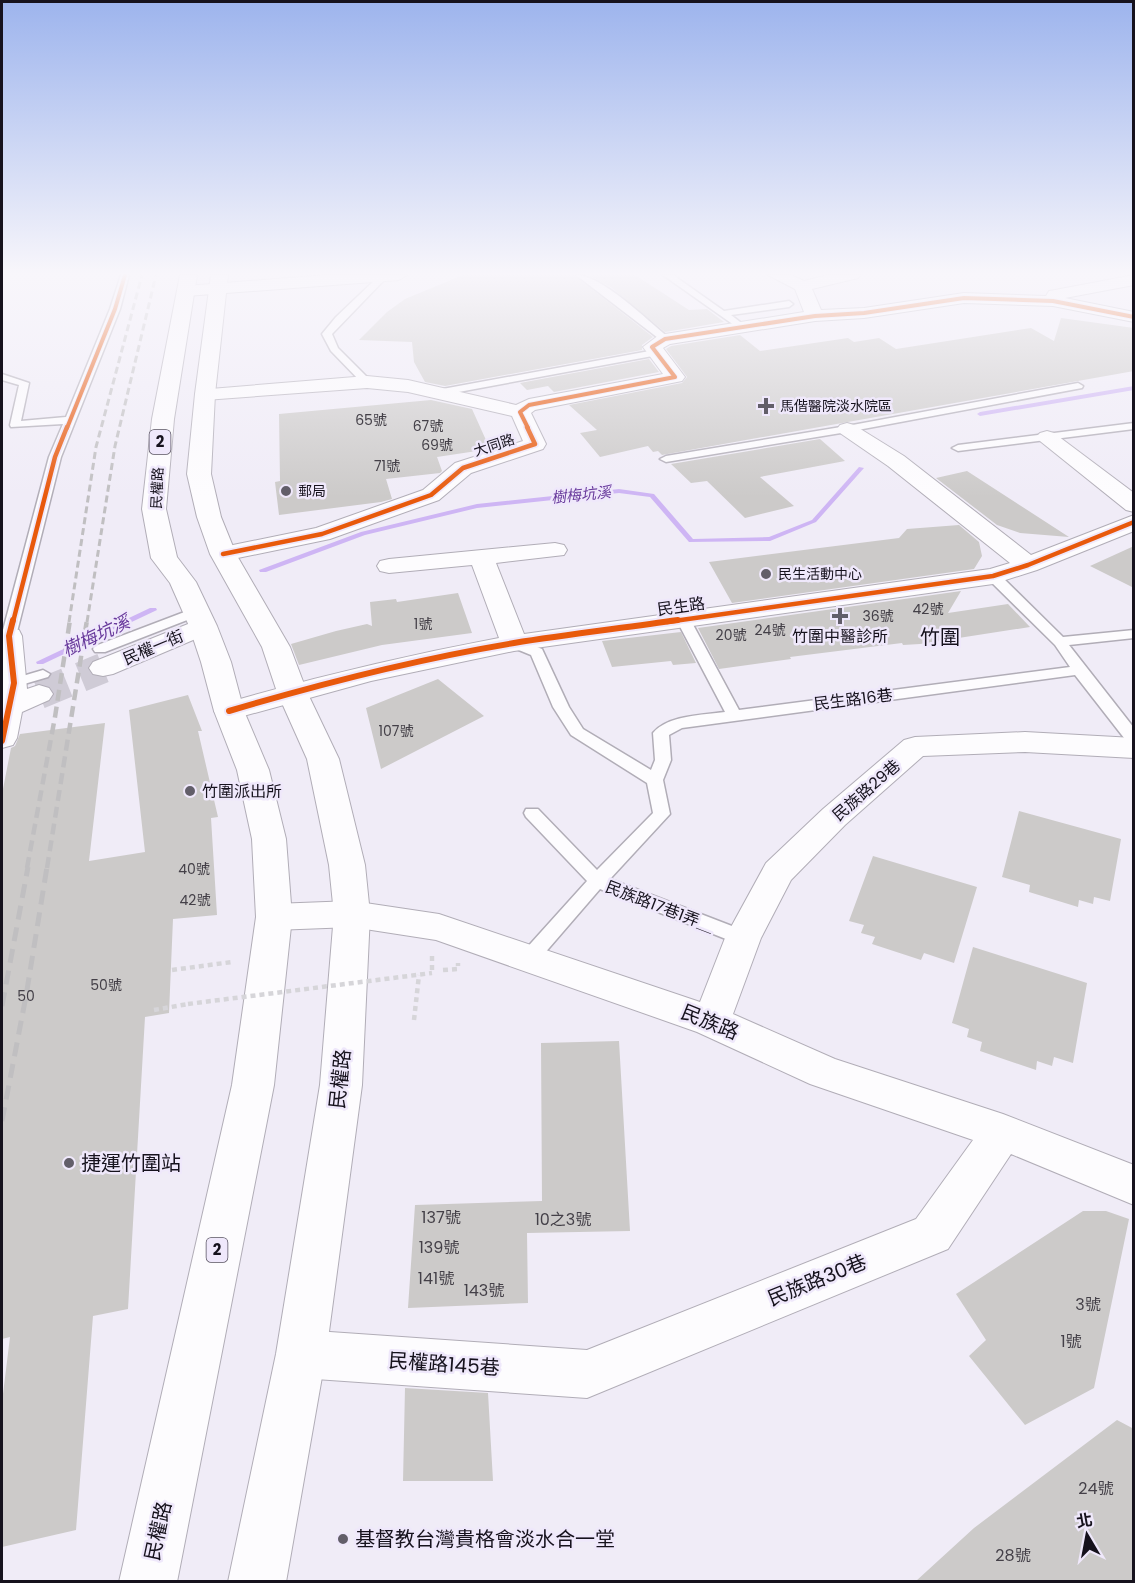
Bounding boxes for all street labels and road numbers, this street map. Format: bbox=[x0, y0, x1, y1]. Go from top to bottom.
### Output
street label: 大同路 bbox=[471, 429, 517, 461]
road number: 2 bbox=[150, 430, 170, 454]
street label: 民權路 bbox=[146, 467, 168, 509]
street label: 民生路 bbox=[656, 592, 706, 621]
street label: 民權一街 bbox=[119, 624, 187, 671]
street label: 民生路16巷 bbox=[812, 683, 894, 716]
street label: 民族路29巷 bbox=[827, 754, 905, 826]
street label: 民族路17巷1弄＿ bbox=[602, 875, 718, 938]
street label: 民族路 bbox=[677, 998, 743, 1046]
street label: 民權路 bbox=[323, 1048, 357, 1110]
road number: 2 bbox=[206, 1238, 228, 1262]
street label: 民族路30巷 bbox=[763, 1247, 871, 1313]
street label: 民權路145巷 bbox=[387, 1346, 501, 1382]
street label: 民權路 bbox=[138, 1499, 178, 1563]

